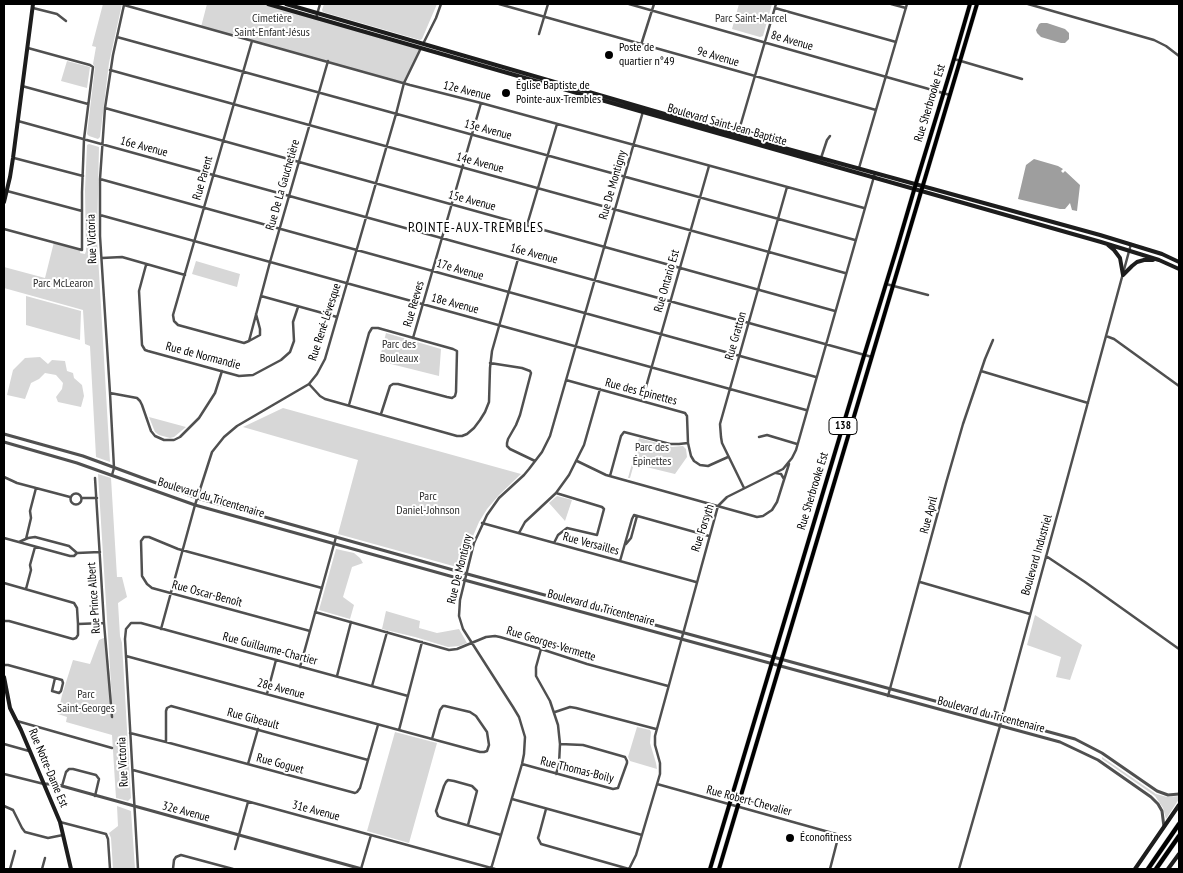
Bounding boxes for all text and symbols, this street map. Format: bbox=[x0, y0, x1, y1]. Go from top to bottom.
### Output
park label: Cimetière Saint-Enfant-Jésus bbox=[234, 12, 310, 40]
park label: Parc Saint-Marcel bbox=[715, 12, 787, 26]
street label: 8e Avenue bbox=[769, 28, 815, 54]
place label: Poste de quartier n°49 bbox=[619, 41, 675, 69]
street label: 9e Avenue bbox=[695, 44, 741, 70]
marker: Poste de quartier n°49 bbox=[603, 49, 615, 61]
street label: Rue Sherbrooke Est bbox=[911, 62, 949, 144]
street label: 12e Avenue bbox=[442, 78, 492, 104]
place label: Église Baptiste de Pointe-aux-Trembles bbox=[516, 79, 601, 107]
marker: Église Baptiste de Pointe-aux-Trembles bbox=[500, 87, 512, 99]
street label: Boulevard Saint-Jean-Baptiste bbox=[666, 101, 788, 149]
street label: 13e Avenue bbox=[463, 117, 513, 143]
street label: 16e Avenue bbox=[119, 134, 169, 160]
street label: Rue De La Gauchetière bbox=[263, 138, 303, 232]
street label: Rue De Montigny bbox=[596, 149, 630, 221]
street label: 14e Avenue bbox=[455, 150, 505, 176]
street label: Rue Parent bbox=[190, 154, 216, 202]
street label: 15e Avenue bbox=[447, 188, 497, 214]
street label: Rue Victoria bbox=[84, 214, 100, 264]
district label: POINTE-AUX-TREMBLES bbox=[406, 220, 546, 236]
street label: 16e Avenue bbox=[509, 241, 559, 267]
street label: Rue Ontario Est bbox=[651, 248, 683, 314]
street label: 17e Avenue bbox=[435, 256, 485, 284]
park label: Parc McLearon bbox=[33, 277, 93, 291]
street label: Rue Reeves bbox=[401, 279, 427, 329]
street label: Rue René-Lévesque bbox=[306, 281, 344, 363]
street label: 18e Avenue bbox=[430, 291, 480, 317]
street label: Rue Gratton bbox=[722, 310, 750, 362]
park label: Parc des Bouleaux bbox=[380, 338, 418, 366]
street label: Rue de Normandie bbox=[164, 339, 242, 373]
street label: Rue des Épinettes bbox=[603, 375, 679, 409]
road number: 138 bbox=[829, 418, 857, 434]
park label: Parc des Épinettes bbox=[633, 441, 671, 469]
street label: Rue Sherbrooke Est bbox=[794, 450, 832, 532]
street label: Boulevard du Tricentenaire bbox=[156, 475, 266, 521]
park label: Parc Daniel-Johnson bbox=[396, 490, 460, 518]
street label: Rue April bbox=[917, 495, 941, 535]
street label: Rue Forsyth bbox=[689, 502, 717, 554]
street label: Boulevard Industriel bbox=[1019, 513, 1055, 597]
street label: Rue Versailles bbox=[561, 530, 621, 558]
street label: Rue De Montigny bbox=[444, 533, 476, 605]
street label: Rue Prince Albert bbox=[84, 562, 104, 634]
street label: Rue Oscar-Benoît bbox=[170, 578, 244, 610]
street label: Boulevard du Tricentenaire bbox=[546, 587, 656, 629]
street label: Rue Georges-Vermette bbox=[505, 624, 597, 664]
street label: Rue Guillaume-Chartier bbox=[221, 629, 319, 669]
street label: 28e Avenue bbox=[256, 676, 306, 702]
park label: Parc Saint-Georges bbox=[57, 688, 115, 716]
street label: Boulevard du Tricentenaire bbox=[936, 694, 1046, 736]
street label: Rue Gibeault bbox=[225, 705, 281, 733]
street label: Rue Notre-Dame Est bbox=[25, 726, 71, 810]
street label: Rue Victoria bbox=[115, 737, 131, 787]
street label: Rue Goguet bbox=[255, 751, 305, 777]
street label: Rue Thomas-Boily bbox=[539, 754, 615, 786]
street label: Rue Robert-Chevalier bbox=[705, 783, 793, 819]
street label: 31e Avenue bbox=[291, 798, 341, 824]
street label: 32e Avenue bbox=[161, 799, 211, 825]
place label: Éconofitness bbox=[800, 831, 852, 845]
marker: Éconofitness bbox=[784, 832, 796, 844]

